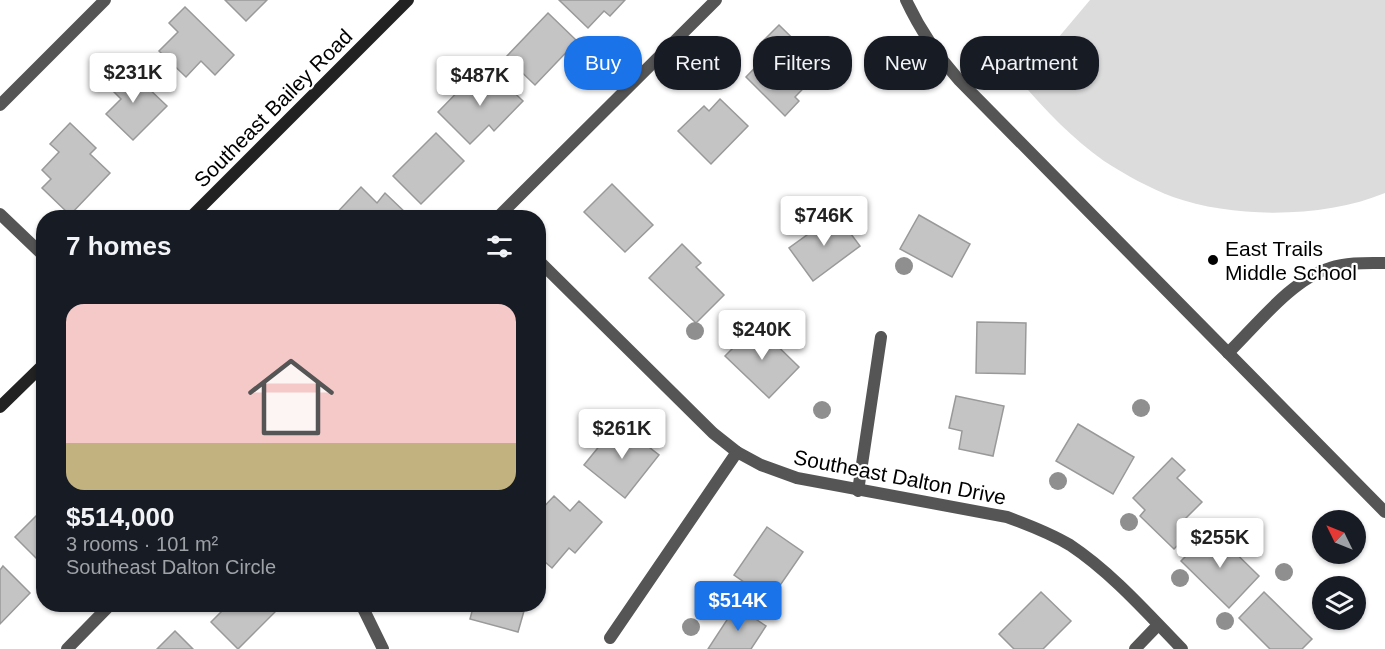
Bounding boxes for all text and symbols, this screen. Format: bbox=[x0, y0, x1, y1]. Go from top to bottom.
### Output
street label: Southeast Bailey Road bbox=[189, 24, 357, 192]
chip: Buy bbox=[564, 36, 642, 90]
chip: Rent bbox=[654, 36, 741, 90]
chip: Filters bbox=[753, 36, 852, 90]
chip: New bbox=[864, 36, 948, 90]
chip: Apartment bbox=[960, 36, 1099, 90]
pin: $231K bbox=[91, 53, 175, 104]
pin: $487K bbox=[438, 56, 522, 107]
text: $231K bbox=[104, 61, 162, 83]
text: $487K bbox=[451, 64, 509, 86]
pin: $746K bbox=[782, 196, 866, 247]
text: $746K bbox=[795, 204, 853, 226]
icon: filters bbox=[483, 230, 516, 263]
text: 7 homes bbox=[66, 231, 172, 261]
place label: East Trails Middle School bbox=[1225, 237, 1357, 284]
marker: East Trails Middle School bbox=[1206, 253, 1220, 267]
pin: $240K bbox=[720, 310, 804, 361]
text: $240K bbox=[733, 318, 791, 340]
icon: home bbox=[237, 343, 345, 451]
pin: $261K bbox=[580, 409, 664, 460]
text: $261K bbox=[593, 417, 651, 439]
street label: Southeast Dalton Drive bbox=[792, 445, 1008, 509]
text: $514,000 bbox=[66, 502, 174, 532]
north arrow bbox=[1312, 510, 1366, 564]
map controls bbox=[1312, 510, 1366, 630]
pin: $255K bbox=[1178, 518, 1262, 569]
text: $255K bbox=[1191, 526, 1249, 548]
text: 3 rooms · 101 m² bbox=[66, 533, 218, 555]
text: Southeast Dalton Circle bbox=[66, 556, 276, 578]
button: layers bbox=[1312, 576, 1366, 630]
pin: $514K bbox=[696, 581, 780, 632]
text: $514K bbox=[709, 589, 767, 611]

